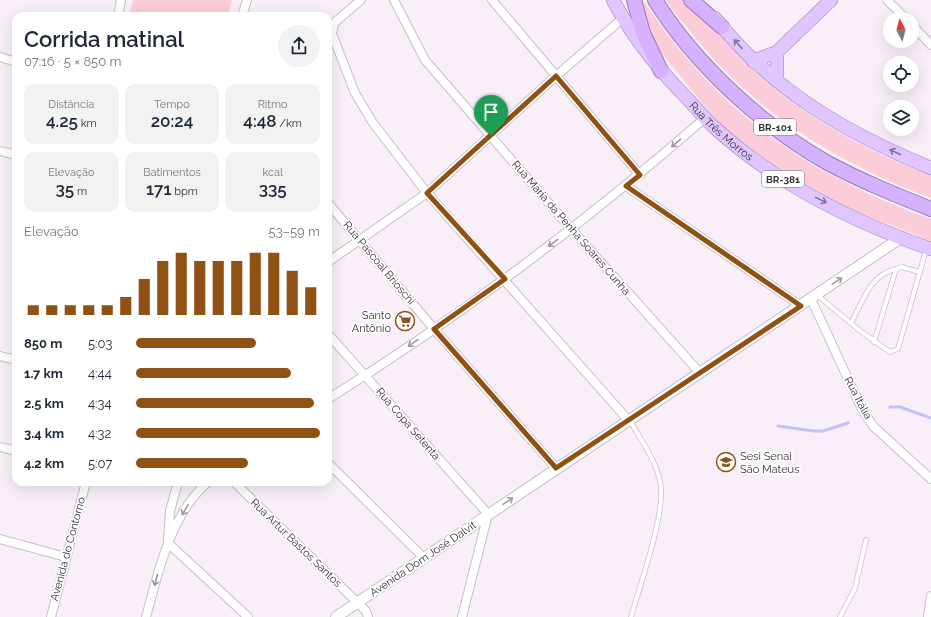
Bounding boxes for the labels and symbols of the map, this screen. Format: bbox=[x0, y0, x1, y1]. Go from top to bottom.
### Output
north arrow bbox=[883, 12, 919, 48]
one-way arrow bbox=[733, 39, 742, 49]
pin bbox=[474, 95, 508, 136]
street label: Rua Três Morros bbox=[687, 99, 756, 163]
road number: BR-101 bbox=[754, 119, 796, 135]
one-way arrow bbox=[670, 139, 681, 148]
one-way arrow bbox=[890, 148, 902, 155]
street label: Rua Maria da Penha Soares Cunha bbox=[509, 158, 633, 298]
road number: BR-381 bbox=[762, 171, 804, 187]
one-way arrow bbox=[814, 197, 826, 205]
street label: Rua Pascoal Brioschi bbox=[340, 219, 418, 307]
one-way arrow bbox=[548, 239, 559, 247]
one-way arrow bbox=[831, 277, 842, 285]
place label: Santo Antônio bbox=[352, 309, 391, 335]
supermarket icon: Santo Antônio bbox=[394, 310, 416, 332]
one-way arrow bbox=[408, 339, 419, 347]
street label: Rua Itália bbox=[841, 375, 875, 421]
street label: Rua Copa Setenta bbox=[373, 385, 443, 463]
place label: Sesi Senai São Mateus bbox=[740, 450, 799, 476]
school or university icon: Sesi Senai São Mateus bbox=[715, 451, 737, 473]
street label: Avenida do Contorno bbox=[48, 495, 88, 602]
street label: Rua Artur Bastos Santos bbox=[248, 496, 344, 590]
one-way arrow bbox=[502, 497, 513, 505]
one-way arrow bbox=[181, 504, 188, 516]
street label: Avenida Dom José Dalvit bbox=[367, 518, 479, 599]
one-way arrow bbox=[152, 573, 159, 586]

